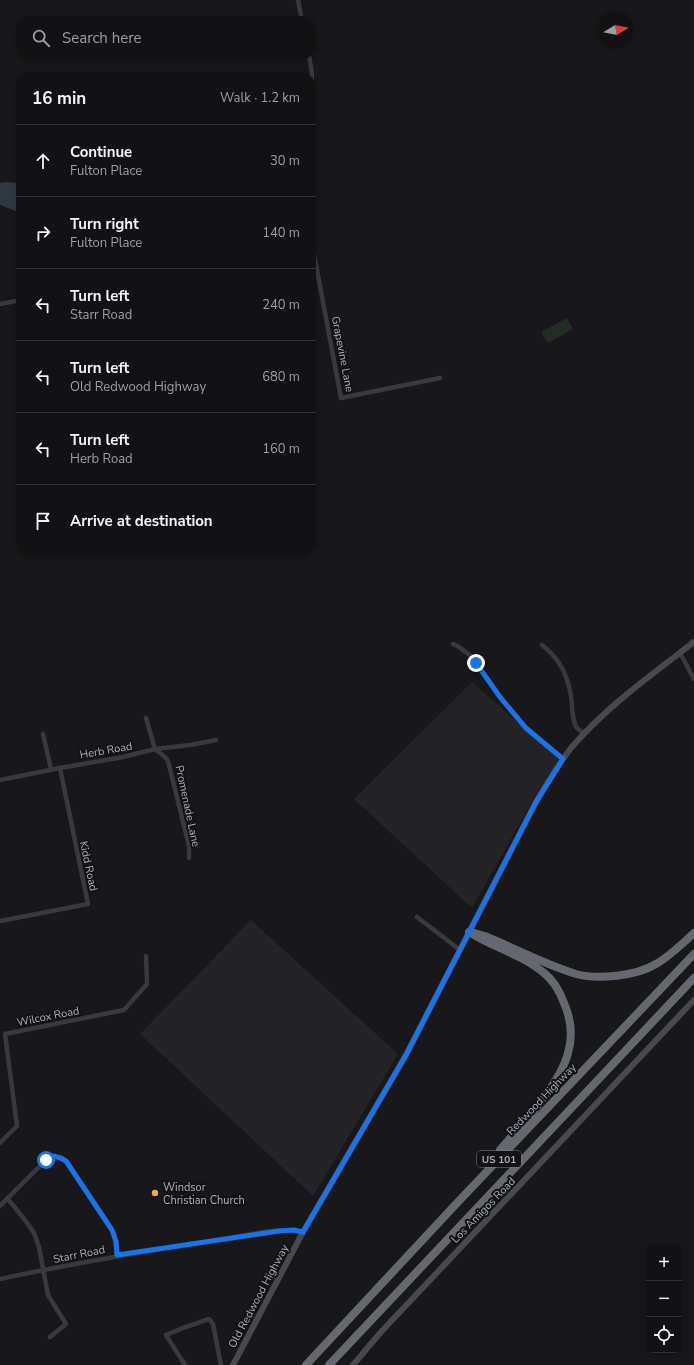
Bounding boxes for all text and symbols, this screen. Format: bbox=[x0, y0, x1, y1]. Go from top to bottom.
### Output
north arrow bbox=[598, 12, 634, 48]
search box bbox=[16, 16, 316, 60]
icon: search bbox=[30, 27, 52, 49]
text: Search here bbox=[62, 28, 142, 48]
text: 16 min bbox=[32, 87, 86, 110]
text: Walk · 1.2 km bbox=[220, 89, 300, 107]
text: Continue bbox=[70, 142, 132, 162]
icon: ahead bbox=[32, 150, 54, 172]
text: 30 m bbox=[270, 152, 300, 170]
text: Fulton Place bbox=[70, 162, 142, 180]
text: Turn right bbox=[70, 214, 139, 234]
icon: right bbox=[32, 222, 54, 244]
text: 140 m bbox=[262, 224, 300, 242]
text: Fulton Place bbox=[70, 234, 142, 252]
text: Turn left bbox=[70, 286, 129, 306]
icon: left bbox=[32, 294, 54, 316]
text: 240 m bbox=[262, 296, 300, 314]
text: Starr Road bbox=[70, 306, 132, 324]
street label: Grapevine Lane bbox=[328, 315, 357, 393]
text: Turn left bbox=[70, 358, 129, 378]
icon: left bbox=[32, 366, 54, 388]
text: 680 m bbox=[262, 368, 300, 386]
text: Old Redwood Highway bbox=[70, 378, 206, 396]
text: Turn left bbox=[70, 430, 129, 450]
icon: left bbox=[32, 438, 54, 460]
text: 160 m bbox=[262, 440, 300, 458]
text: Herb Road bbox=[70, 450, 133, 468]
icon: arrive bbox=[32, 510, 54, 532]
text: Arrive at destination bbox=[70, 511, 213, 531]
route end bbox=[467, 654, 485, 672]
street label: Herb Road bbox=[79, 739, 133, 762]
street label: Promenade Lane bbox=[172, 764, 204, 848]
street label: Kidd Road bbox=[76, 840, 101, 892]
street label: Wilcox Road bbox=[16, 1003, 80, 1030]
street label: Redwood Highway bbox=[503, 1060, 580, 1138]
route start bbox=[37, 1151, 55, 1169]
road number: US 101 bbox=[477, 1151, 521, 1167]
street label: Los Amigos Road bbox=[448, 1174, 519, 1247]
place label: Windsor Christian Church bbox=[163, 1180, 245, 1208]
marker: Windsor Christian Church bbox=[150, 1188, 160, 1198]
street label: Starr Road bbox=[52, 1242, 106, 1267]
street label: Old Redwood Highway bbox=[225, 1242, 292, 1351]
map controls bbox=[646, 1245, 682, 1353]
button: + bbox=[646, 1245, 682, 1281]
button: − bbox=[646, 1281, 682, 1317]
button: locate bbox=[646, 1317, 682, 1353]

